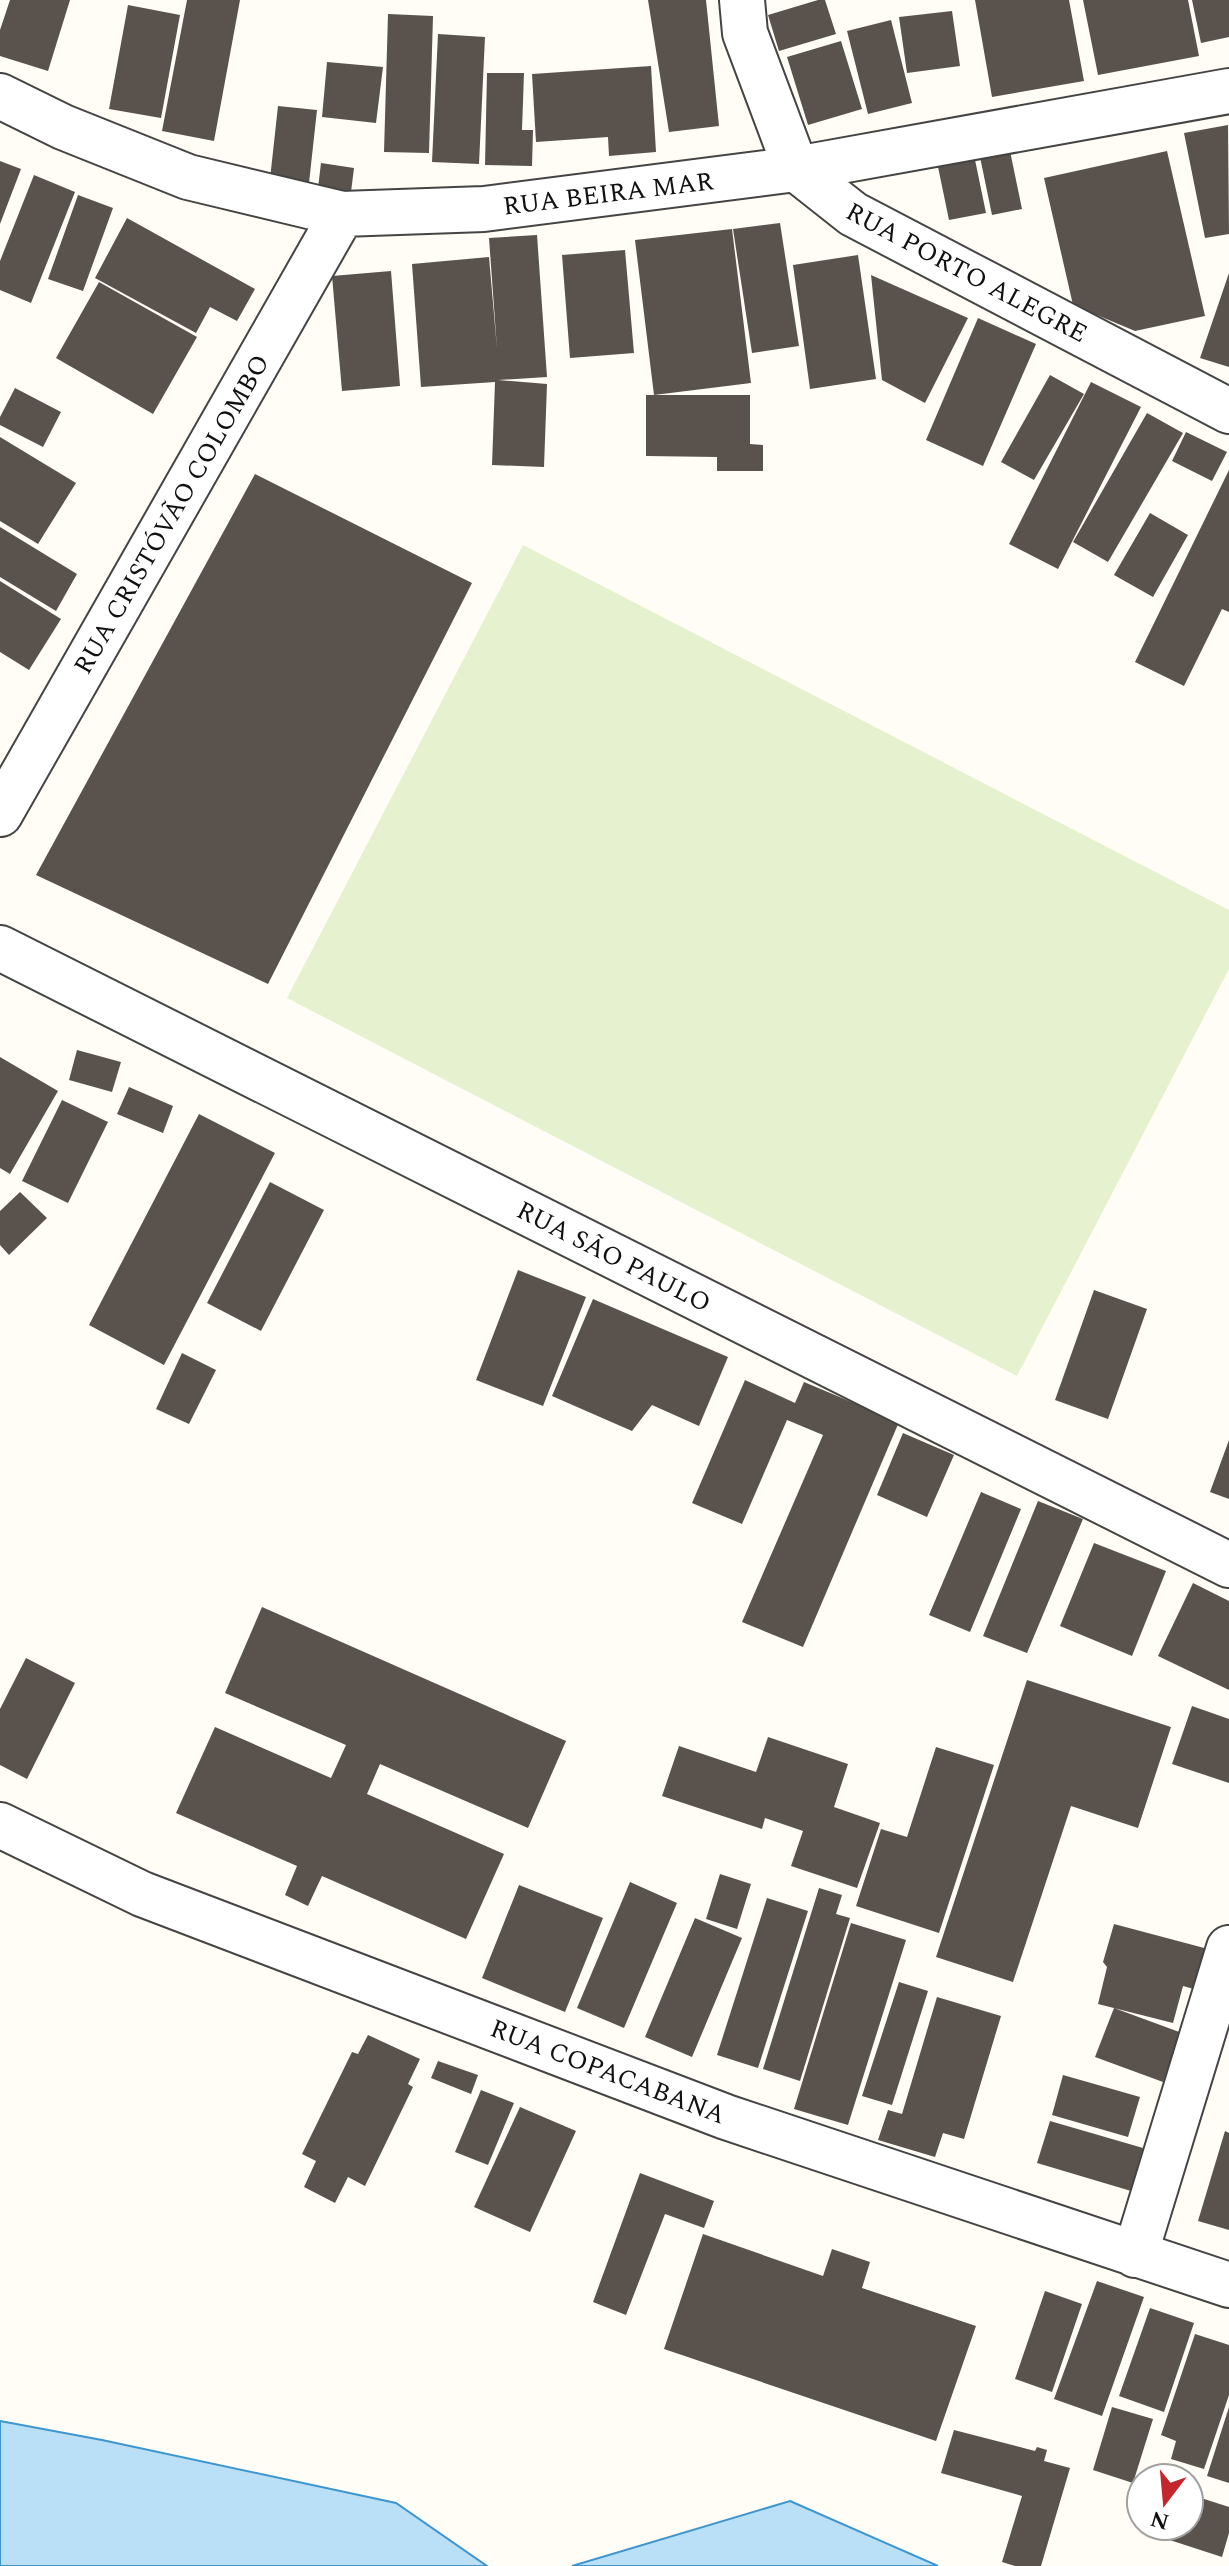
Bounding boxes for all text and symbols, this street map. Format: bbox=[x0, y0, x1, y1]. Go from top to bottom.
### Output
street label: RUA BEIRA MAR bbox=[501, 161, 716, 227]
street label: RUA PORTO ALEGRE bbox=[838, 192, 1095, 354]
street label: RUA CRISTÓVÃO COLOMBO bbox=[64, 347, 280, 682]
street label: RUA SÃO PAULO bbox=[509, 1191, 718, 1323]
street label: RUA COPACABANA bbox=[484, 2009, 731, 2135]
north arrow bbox=[1125, 2462, 1205, 2542]
text: N bbox=[1147, 2501, 1173, 2538]

